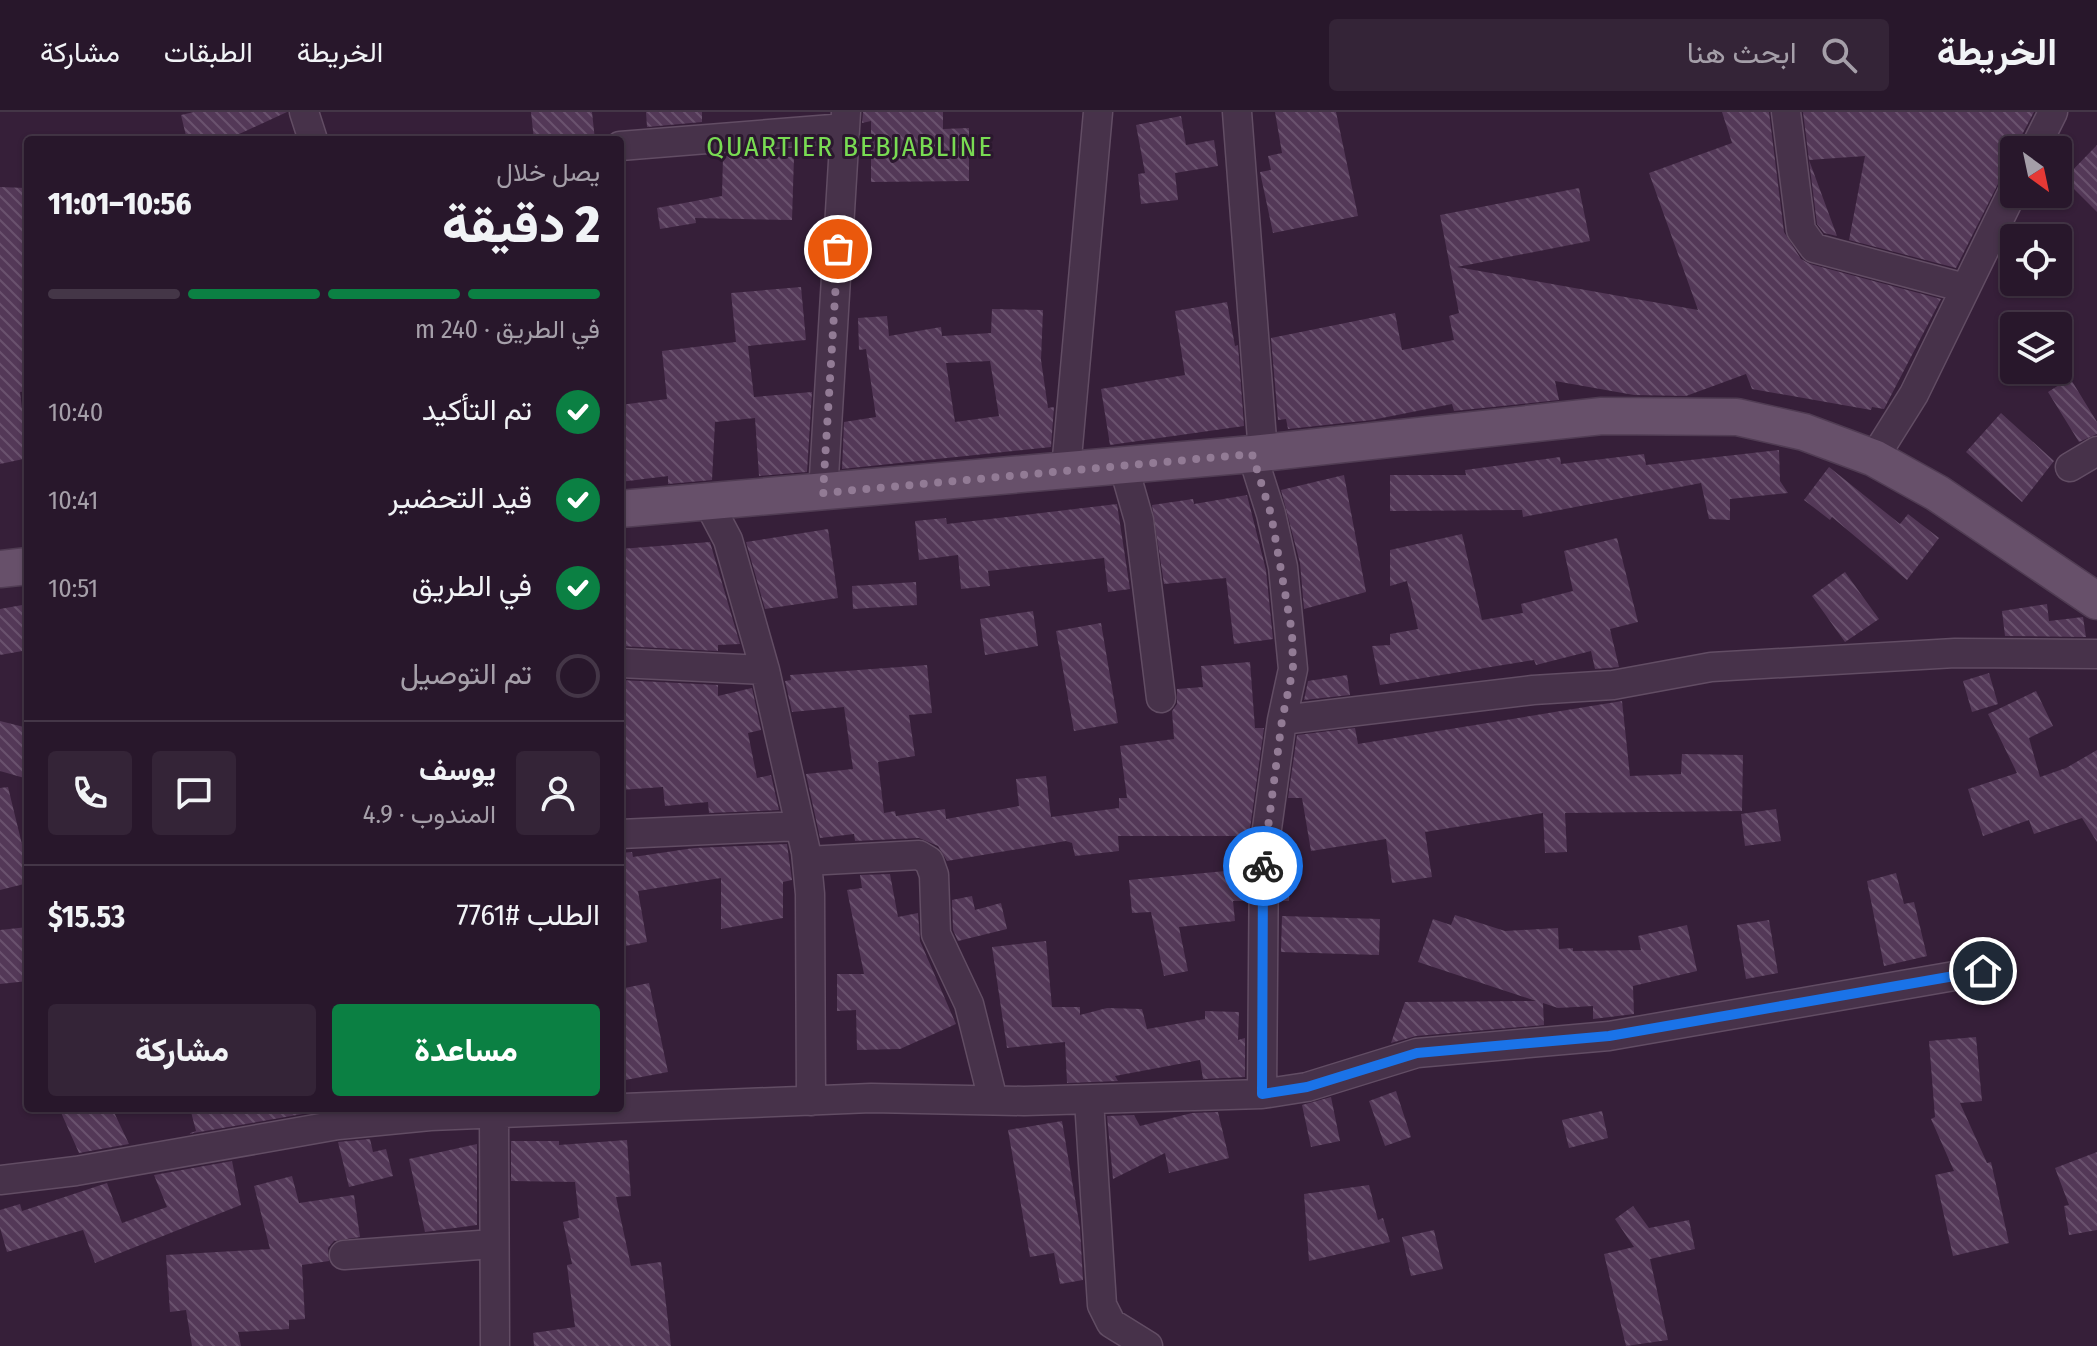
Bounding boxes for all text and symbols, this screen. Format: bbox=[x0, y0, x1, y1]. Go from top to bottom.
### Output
search box bbox=[1329, 19, 1889, 91]
text: الخريطة bbox=[1937, 29, 2057, 75]
icon: search bbox=[1817, 33, 1861, 77]
text: ابحث هنا bbox=[1687, 35, 1797, 71]
text: مشاركة bbox=[40, 36, 120, 69]
text: الطبقات bbox=[164, 36, 253, 69]
text: الخريطة bbox=[297, 36, 383, 69]
district label: QUARTIER BEBJABLINE bbox=[706, 130, 994, 163]
north arrow bbox=[2000, 136, 2072, 208]
map controls bbox=[2000, 136, 2072, 384]
text: يصل خلال bbox=[496, 157, 600, 188]
text: 10:56–11:01 bbox=[48, 186, 191, 222]
text: 2 دقيقة bbox=[442, 193, 600, 256]
pin bbox=[804, 215, 872, 283]
button: locate bbox=[2000, 224, 2072, 296]
icon: bag bbox=[816, 227, 860, 271]
button: layers bbox=[2000, 312, 2072, 384]
text: في الطريق · 240 m bbox=[415, 314, 600, 345]
icon: check bbox=[556, 390, 600, 434]
text: تم التأكيد bbox=[422, 392, 532, 428]
text: 10:40 bbox=[48, 397, 103, 428]
icon: check bbox=[556, 478, 600, 522]
text: قيد التحضير bbox=[388, 480, 532, 516]
text: 10:41 bbox=[48, 485, 98, 516]
icon: check bbox=[556, 566, 600, 610]
text: في الطريق bbox=[412, 568, 532, 604]
text: 10:51 bbox=[48, 573, 98, 604]
text: تم التوصيل bbox=[400, 656, 532, 692]
button: phone bbox=[48, 751, 132, 835]
button: chat bbox=[152, 751, 236, 835]
button: person bbox=[516, 751, 600, 835]
text: يوسف bbox=[419, 752, 496, 788]
text: المندوب · 4.9 bbox=[363, 799, 496, 830]
courier bbox=[1223, 826, 1303, 906]
icon: bike bbox=[1241, 844, 1285, 888]
text: الطلب #7761 bbox=[457, 897, 600, 933]
text: $15.53 bbox=[48, 899, 125, 935]
pin bbox=[1949, 937, 2017, 1005]
icon: home bbox=[1961, 949, 2005, 993]
button: مشاركة bbox=[48, 1004, 316, 1096]
button: مساعدة bbox=[332, 1004, 600, 1096]

